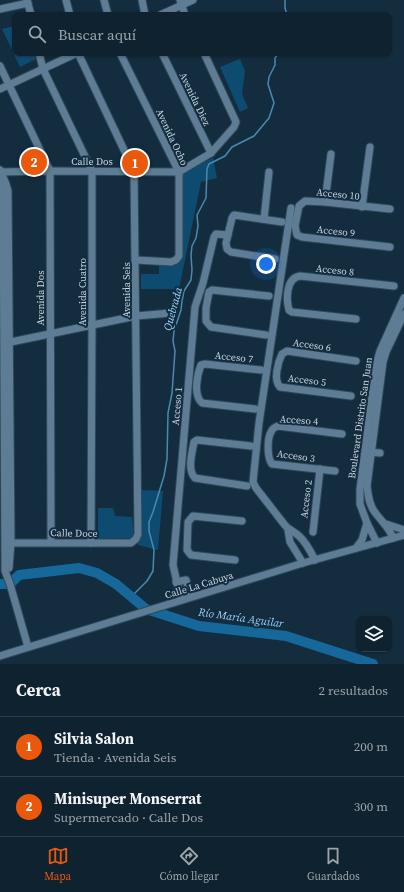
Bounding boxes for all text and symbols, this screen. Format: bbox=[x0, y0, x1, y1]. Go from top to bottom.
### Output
search box bbox=[12, 12, 392, 56]
icon: search bbox=[26, 23, 48, 45]
text: Buscar aquí bbox=[58, 24, 136, 45]
street label: Avenida Diez bbox=[176, 70, 214, 128]
street label: Avenida Ocho bbox=[153, 106, 191, 168]
pin: 2 bbox=[21, 147, 47, 177]
pin: 1 bbox=[122, 148, 148, 178]
street label: Calle Dos bbox=[71, 155, 113, 168]
street label: Acceso 10 bbox=[316, 185, 360, 203]
street label: Acceso 9 bbox=[316, 223, 356, 239]
your location bbox=[256, 254, 276, 274]
street label: Avenida Cuatro bbox=[76, 257, 89, 326]
street label: Avenida Seis bbox=[120, 262, 133, 318]
street label: Acceso 8 bbox=[315, 262, 355, 278]
street label: Avenida Dos bbox=[34, 271, 47, 325]
water label: Quebrada bbox=[160, 285, 186, 332]
street label: Acceso 6 bbox=[292, 336, 332, 354]
street label: Acceso 7 bbox=[214, 349, 254, 365]
street label: Boulevard Distrito San Juan bbox=[345, 356, 375, 480]
street label: Acceso 5 bbox=[287, 371, 327, 389]
street label: Acceso 1 bbox=[169, 386, 185, 426]
street label: Acceso 4 bbox=[279, 412, 319, 428]
street label: Acceso 3 bbox=[276, 447, 316, 465]
street label: Acceso 2 bbox=[297, 479, 315, 519]
street label: Calle Doce bbox=[50, 526, 98, 540]
street label: Calle La Cabuya bbox=[163, 568, 236, 602]
water label: Río María Aguilar bbox=[197, 604, 285, 631]
map controls bbox=[356, 616, 392, 652]
button: layers bbox=[356, 616, 392, 652]
text: Cerca bbox=[16, 678, 61, 702]
text: 2 resultados bbox=[318, 682, 388, 699]
text: Silvia Salon bbox=[54, 728, 134, 749]
text: 1 bbox=[25, 738, 33, 755]
text: 200 m bbox=[354, 738, 388, 755]
text: Tienda · Avenida Seis bbox=[54, 749, 176, 766]
text: Minisuper Monserrat bbox=[54, 788, 201, 809]
text: 2 bbox=[25, 798, 33, 815]
text: 300 m bbox=[354, 798, 388, 815]
text: Supermercado · Calle Dos bbox=[54, 809, 203, 826]
tab: Mapa bbox=[44, 845, 71, 884]
tab: Cómo llegar bbox=[159, 845, 219, 884]
tab: Guardados bbox=[307, 845, 360, 884]

